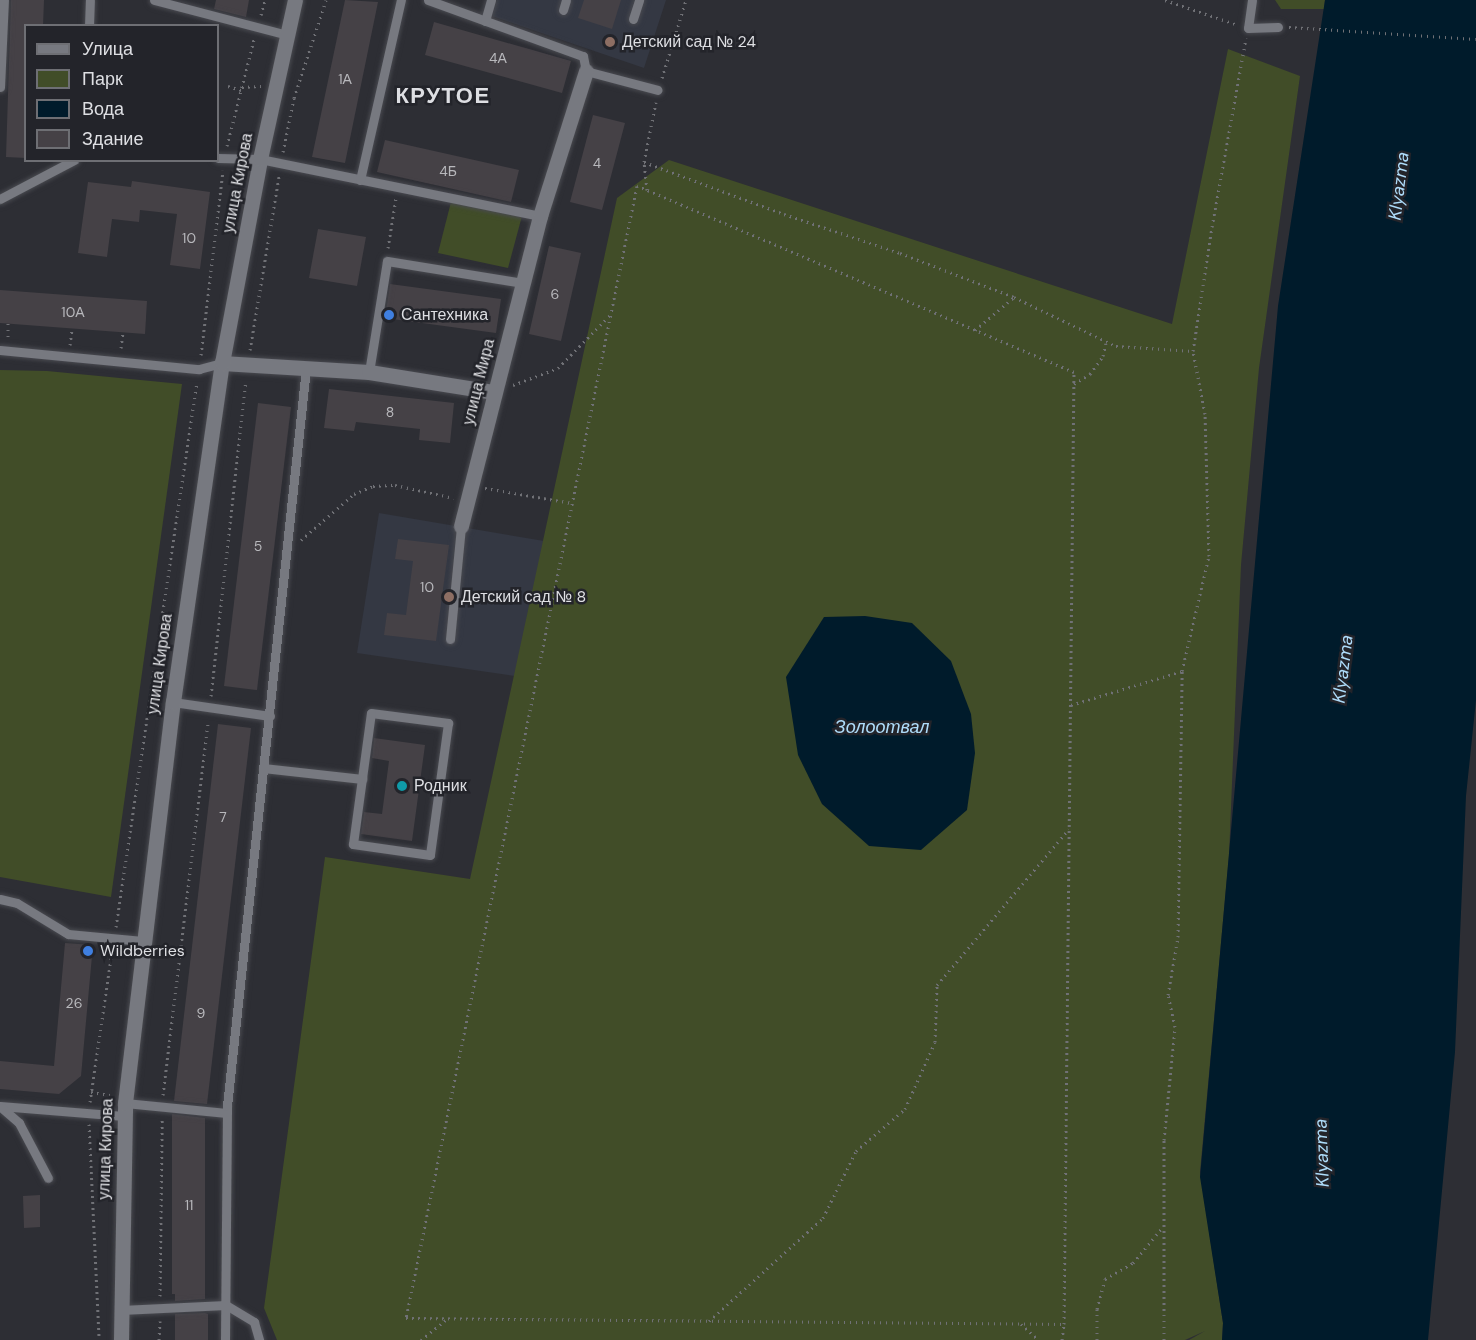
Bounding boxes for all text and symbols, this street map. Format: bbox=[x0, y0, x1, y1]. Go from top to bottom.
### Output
legend bbox=[24, 24, 219, 162]
place label: Детский сад № 24 bbox=[622, 32, 756, 52]
marker: Детский сад № 24 bbox=[603, 35, 617, 49]
text: Улица bbox=[82, 37, 133, 61]
house number: 4А bbox=[489, 50, 507, 66]
text: Парк bbox=[82, 67, 123, 91]
house number: 1А bbox=[338, 71, 352, 87]
district label: КРУТОЕ bbox=[395, 83, 491, 109]
text: Вода bbox=[82, 97, 124, 121]
text: Здание bbox=[82, 127, 143, 151]
street label: улица Кирова bbox=[219, 131, 257, 235]
water label: Klyazma bbox=[1384, 151, 1414, 221]
house number: 4 bbox=[593, 155, 601, 171]
house number: 4Б bbox=[439, 163, 457, 179]
house number: 10 bbox=[182, 230, 196, 246]
house number: 6 bbox=[551, 286, 559, 302]
house number: 10А bbox=[61, 304, 85, 320]
place label: Сантехника bbox=[401, 305, 488, 325]
marker: Сантехника bbox=[382, 308, 396, 322]
street label: улица Мира bbox=[459, 337, 499, 427]
house number: 8 bbox=[386, 404, 394, 420]
house number: 5 bbox=[254, 538, 262, 554]
house number: 10 bbox=[420, 579, 434, 595]
place label: Детский сад № 8 bbox=[461, 587, 586, 607]
marker: Детский сад № 8 bbox=[442, 590, 456, 604]
street label: улица Кирова bbox=[143, 612, 177, 716]
water label: Klyazma bbox=[1328, 634, 1358, 704]
water label: Золоотвал bbox=[835, 716, 929, 738]
place label: Родник bbox=[414, 776, 467, 796]
marker: Родник bbox=[395, 779, 409, 793]
house number: 7 bbox=[219, 809, 227, 825]
place label: Wildberries bbox=[100, 941, 185, 961]
marker: Wildberries bbox=[81, 944, 95, 958]
house number: 26 bbox=[66, 995, 82, 1011]
house number: 9 bbox=[197, 1005, 205, 1021]
street label: улица Кирова bbox=[95, 1098, 117, 1200]
water label: Klyazma bbox=[1310, 1118, 1334, 1188]
house number: 11 bbox=[185, 1197, 193, 1213]

